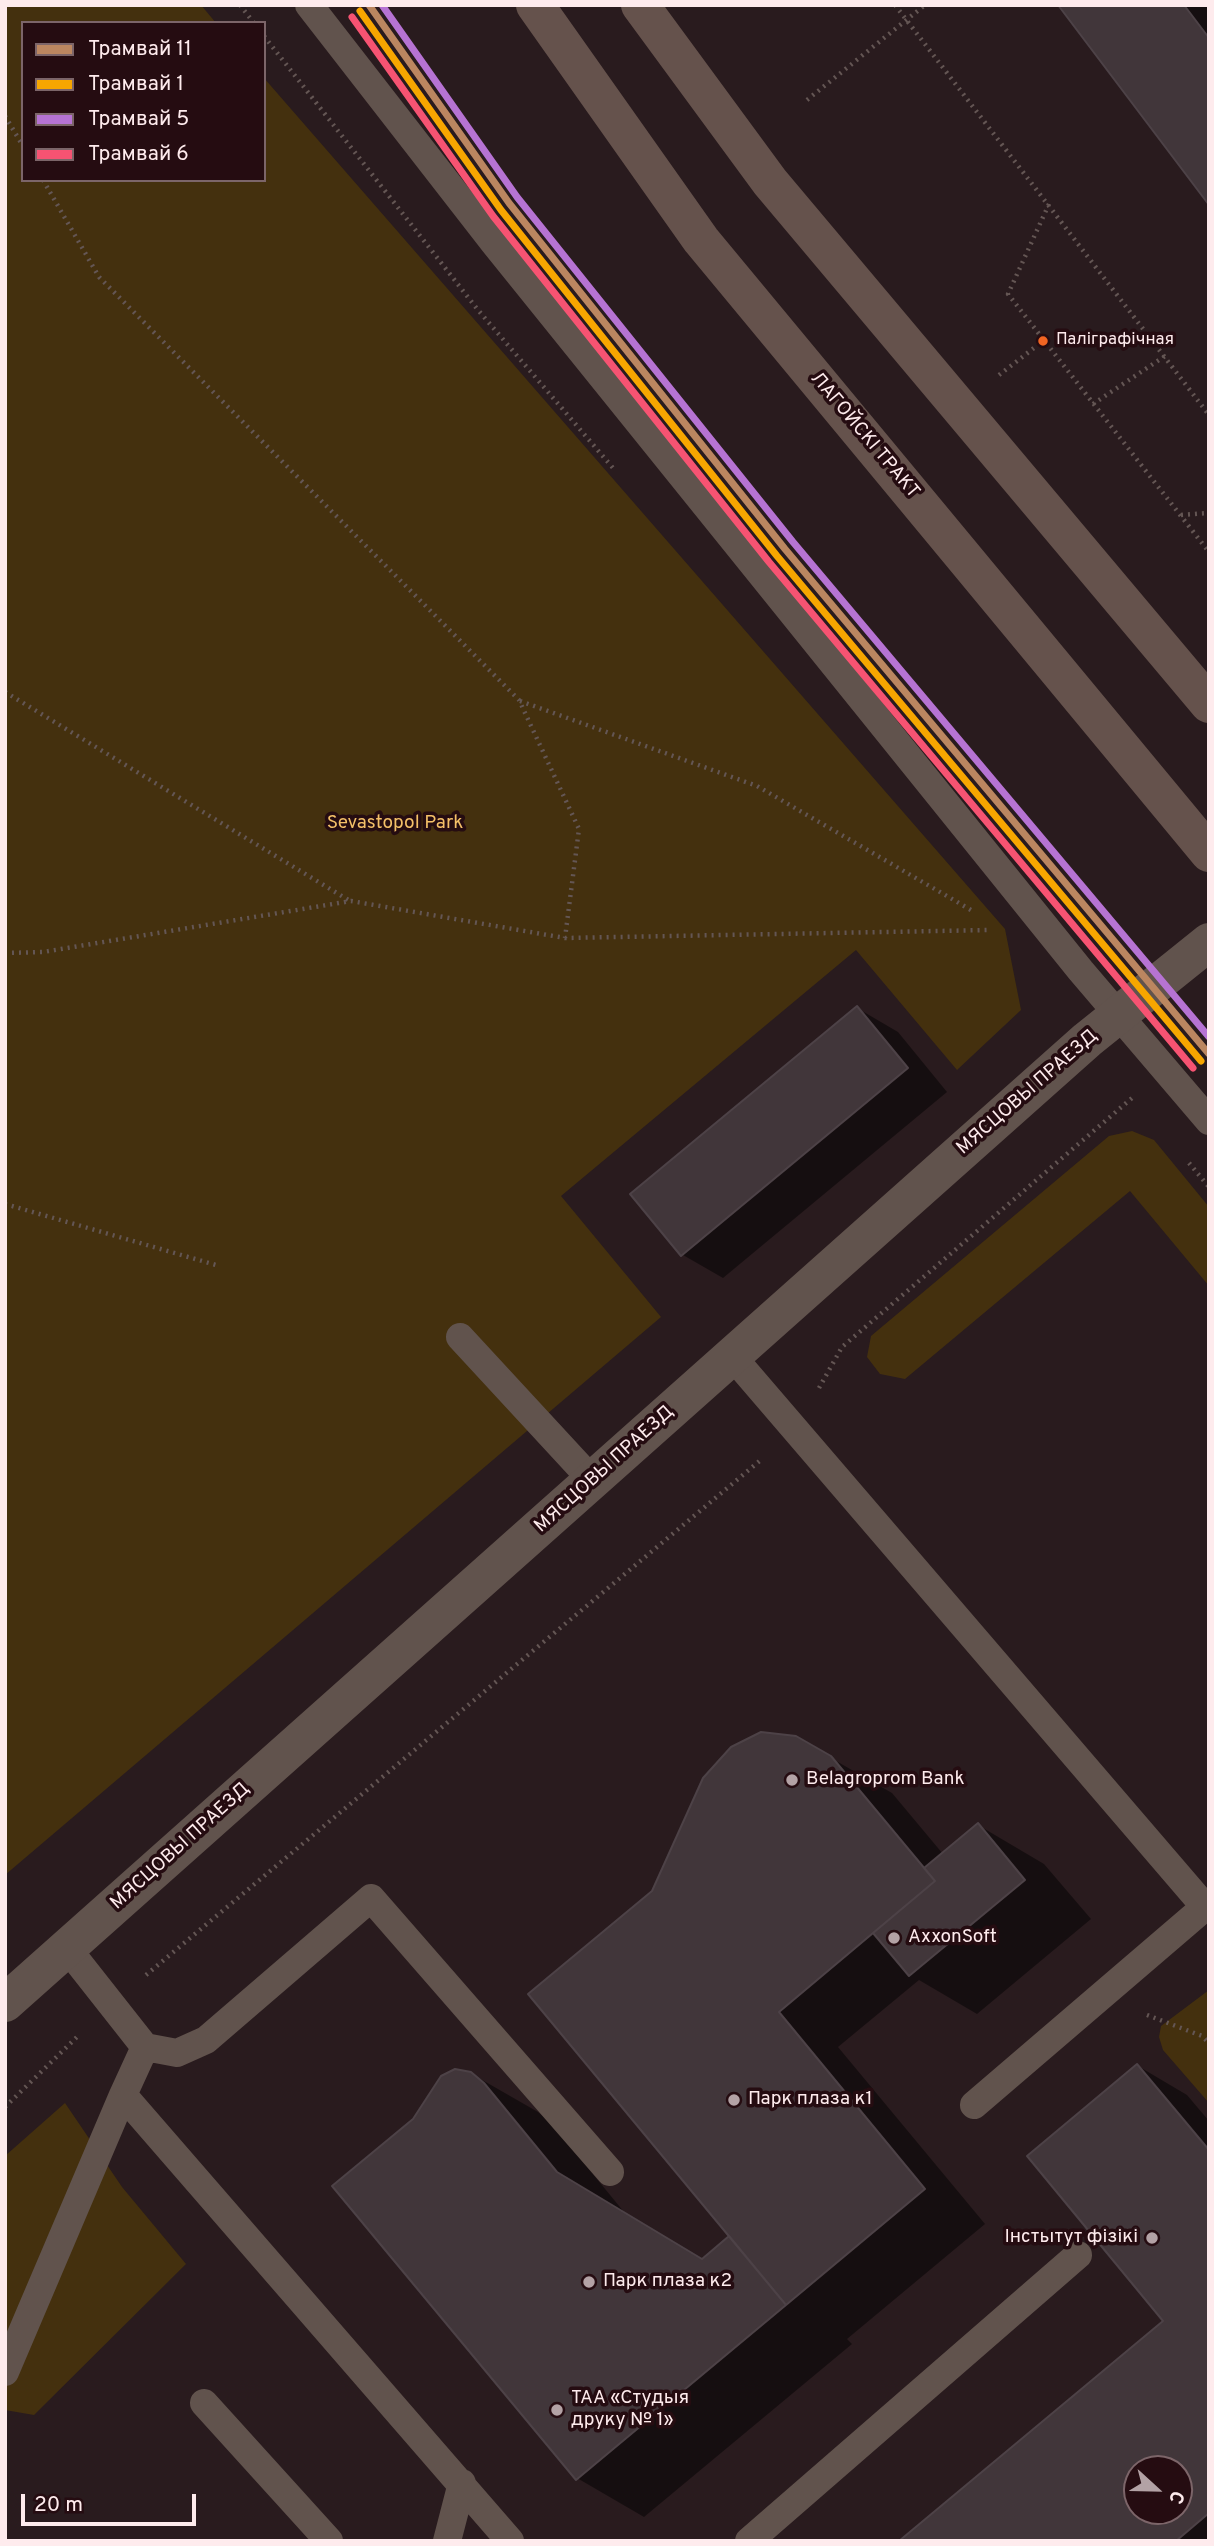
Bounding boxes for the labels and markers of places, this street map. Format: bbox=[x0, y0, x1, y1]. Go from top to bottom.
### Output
place label: Паліграфічная bbox=[1056, 331, 1174, 351]
marker: Паліграфічная bbox=[1036, 334, 1050, 348]
place label: Belagroprom Bank bbox=[806, 1769, 965, 1791]
marker: Belagroprom Bank bbox=[784, 1772, 800, 1788]
place label: AxxonSoft bbox=[908, 1927, 997, 1949]
marker: AxxonSoft bbox=[886, 1930, 902, 1946]
place label: Парк плаза к1 bbox=[748, 2089, 872, 2111]
marker: Парк плаза к1 bbox=[726, 2092, 742, 2108]
place label: Інстытут фізікі bbox=[1004, 2227, 1138, 2249]
marker: Інстытут фізікі bbox=[1144, 2230, 1160, 2246]
place label: Парк плаза к2 bbox=[603, 2271, 732, 2293]
marker: Парк плаза к2 bbox=[581, 2274, 597, 2290]
place label: ТАА «Студыя друку № 1» bbox=[571, 2388, 689, 2432]
marker: ТАА «Студыя друку № 1» bbox=[549, 2402, 565, 2418]

